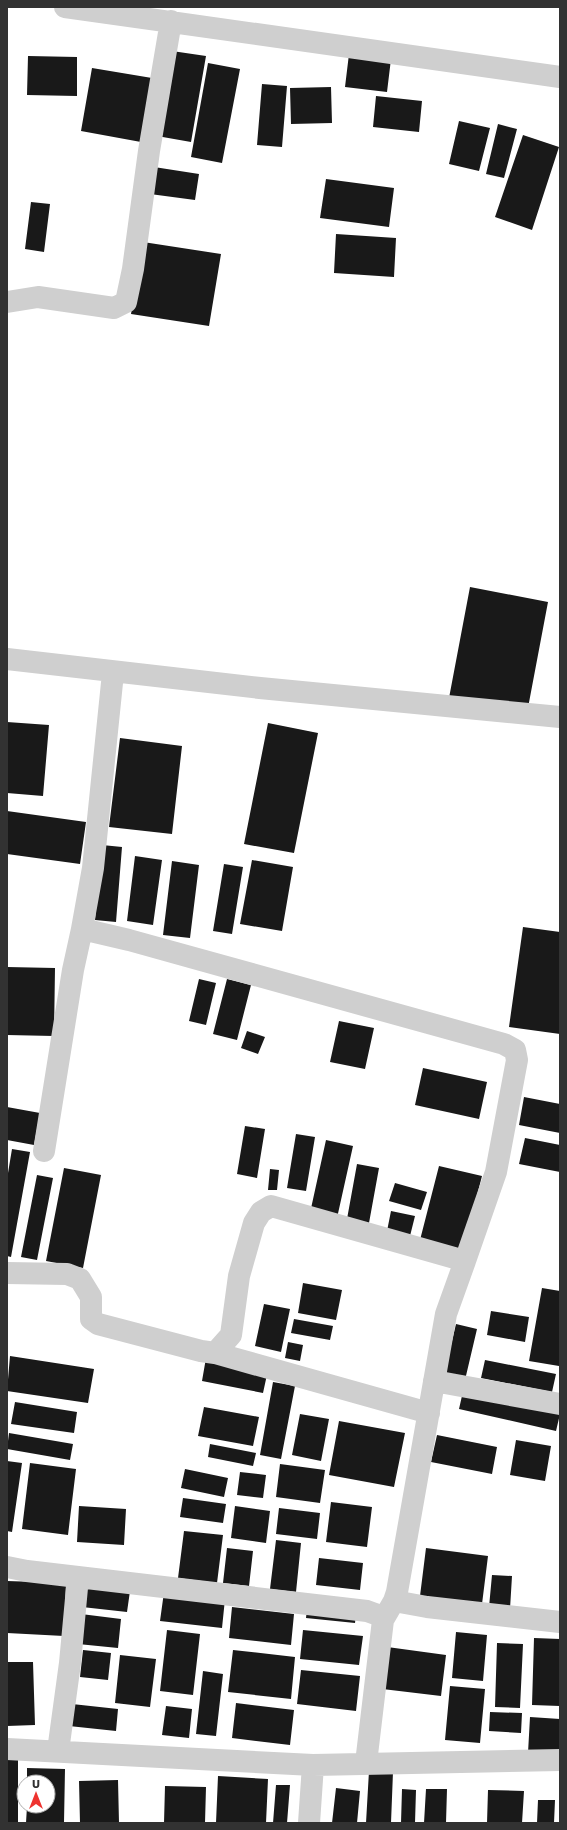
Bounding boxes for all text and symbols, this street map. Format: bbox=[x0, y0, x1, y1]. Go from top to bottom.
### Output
north arrow bbox=[16, 1774, 56, 1814]
text: U bbox=[32, 1778, 40, 1791]

